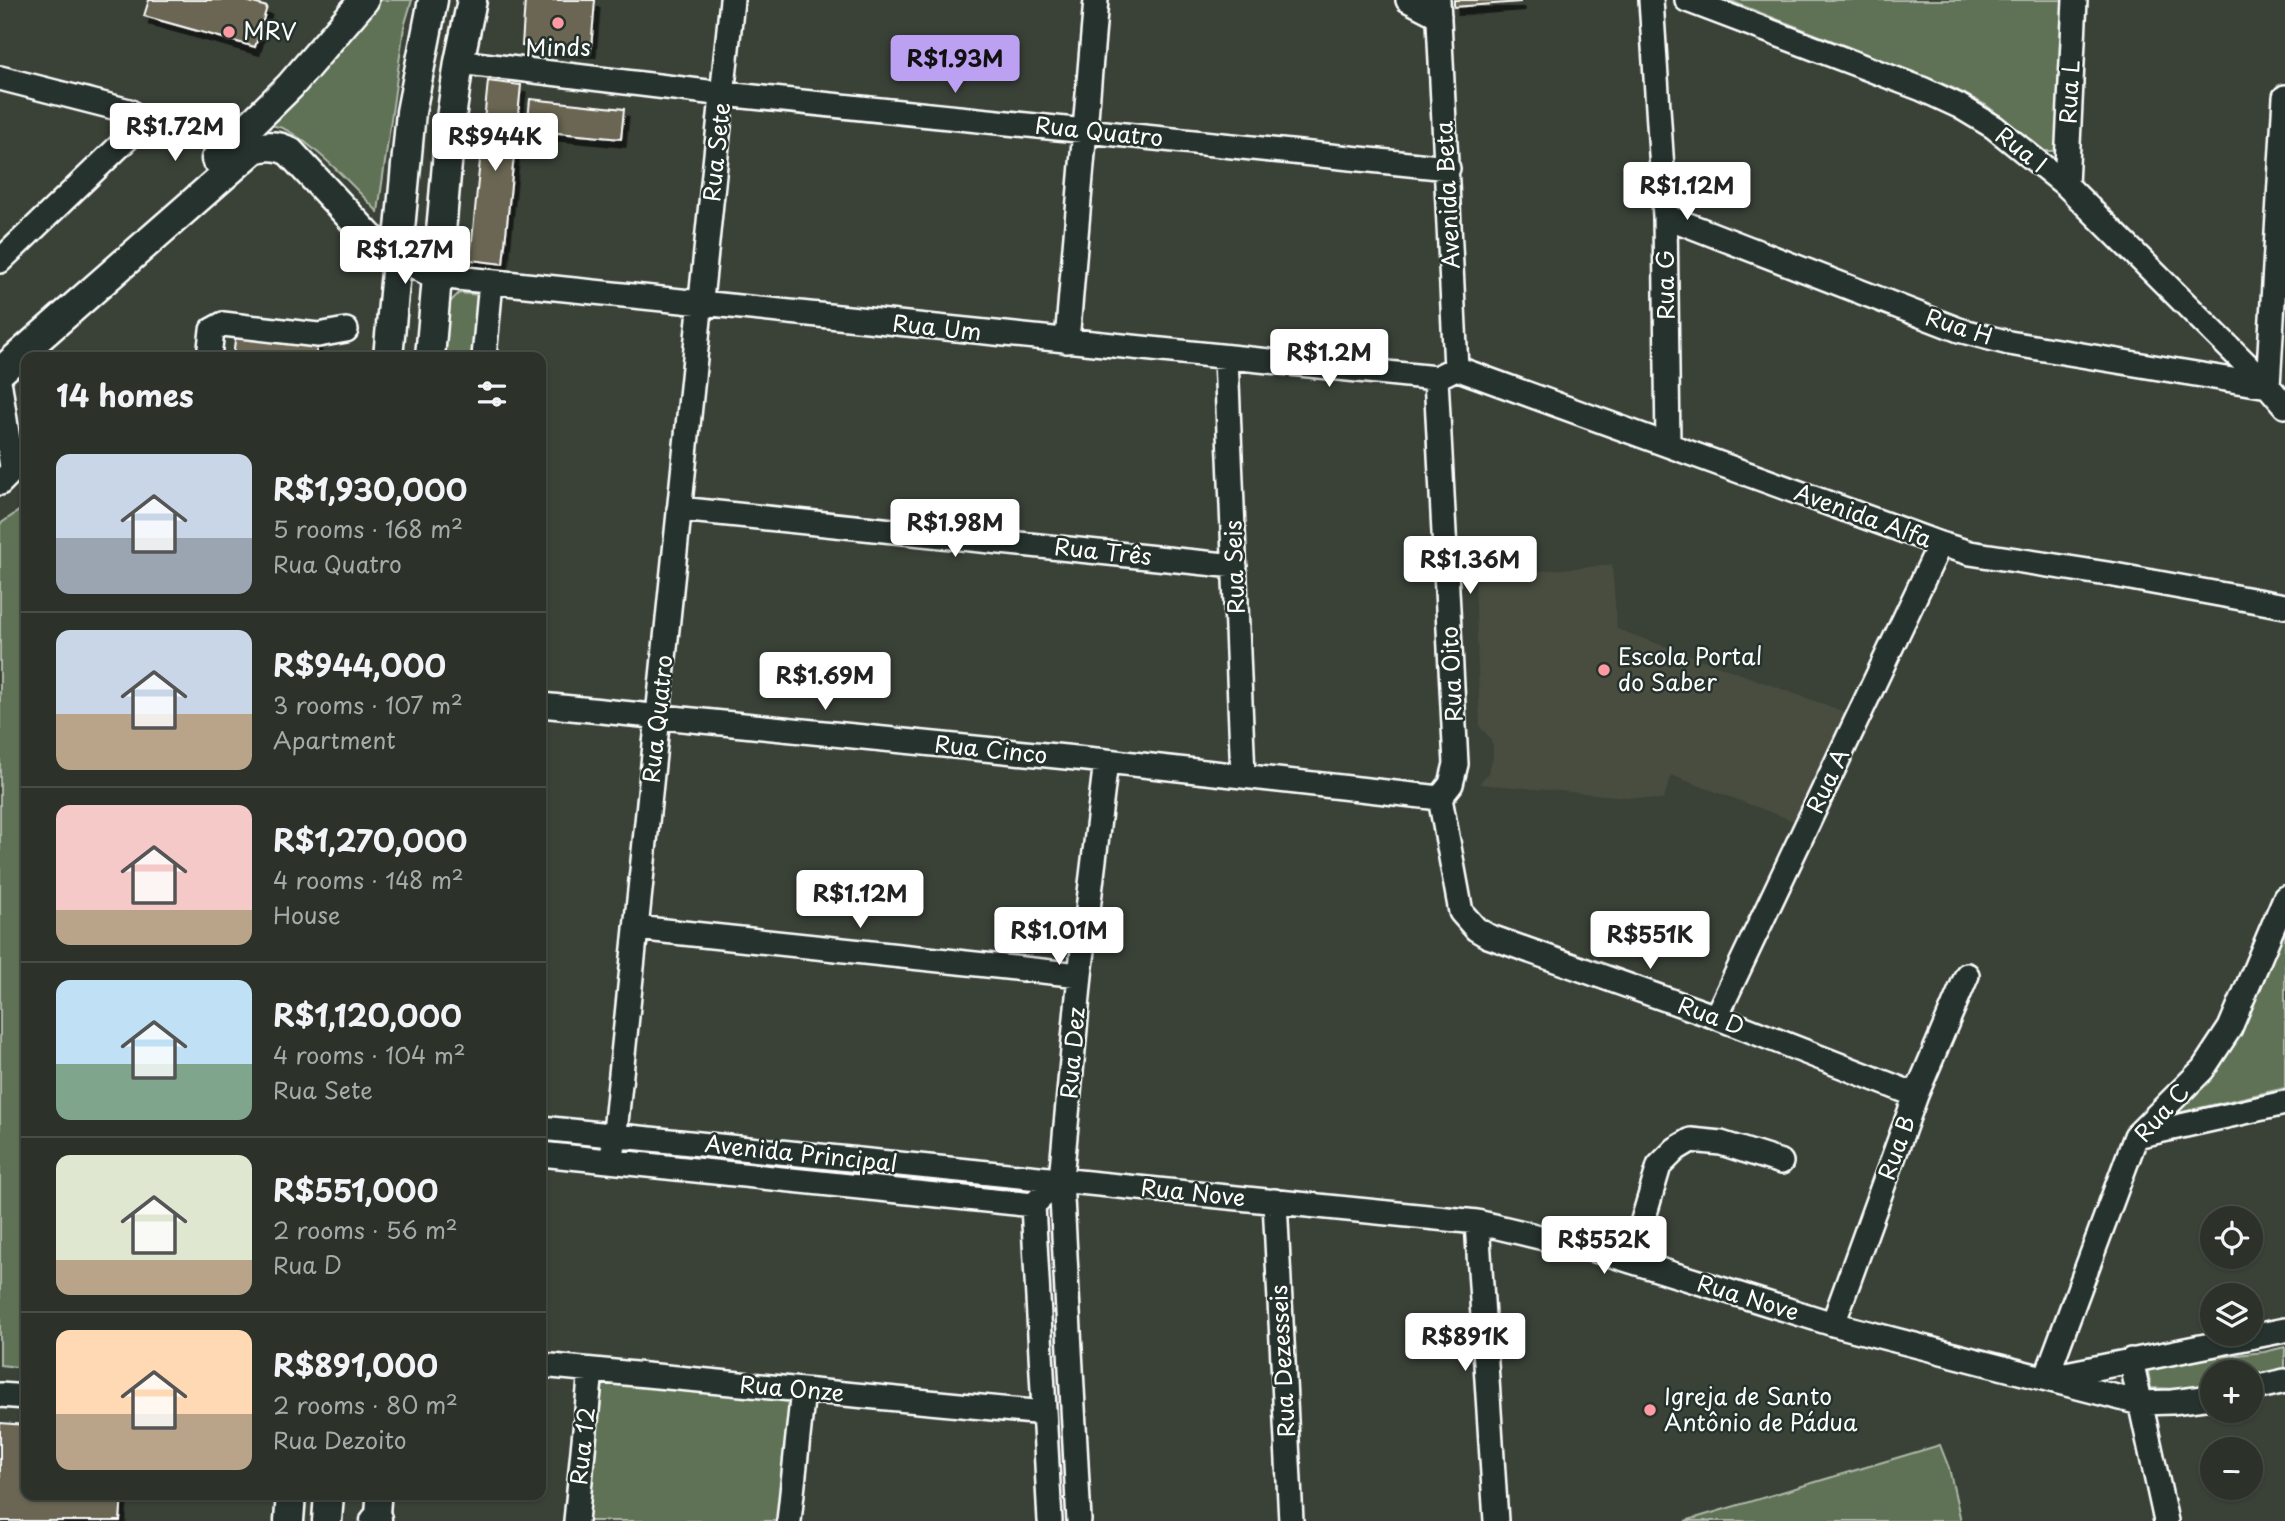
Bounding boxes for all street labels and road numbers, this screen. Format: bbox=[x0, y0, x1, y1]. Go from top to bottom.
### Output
street label: Rua L bbox=[2049, 59, 2088, 125]
street label: Rua Sete bbox=[693, 100, 738, 203]
street label: Rua Quatro bbox=[1033, 106, 1165, 155]
street label: Rua I bbox=[1989, 117, 2055, 180]
street label: Avenida Beta bbox=[1425, 120, 1468, 270]
street label: Rua G bbox=[1646, 250, 1683, 320]
street label: Rua H bbox=[1921, 298, 1998, 353]
street label: Rua Um bbox=[891, 304, 983, 349]
street label: Avenida Alfa bbox=[1790, 474, 1938, 556]
street label: Rua Seis bbox=[1214, 519, 1253, 615]
street label: Rua Três bbox=[1053, 528, 1154, 573]
street label: Rua Oito bbox=[1431, 625, 1470, 723]
street label: Rua Quatro bbox=[632, 653, 681, 785]
street label: Rua Cinco bbox=[933, 725, 1049, 772]
street label: Rua A bbox=[1796, 742, 1857, 819]
street label: Rua D bbox=[1673, 986, 1750, 1043]
street label: Rua Dez bbox=[1050, 1005, 1093, 1100]
street label: Rua C bbox=[2125, 1075, 2197, 1149]
street label: Rua B bbox=[1868, 1111, 1923, 1184]
street label: Avenida Principal bbox=[703, 1125, 899, 1180]
street label: Rua Nove bbox=[1139, 1169, 1247, 1214]
street label: Rua Nove bbox=[1693, 1264, 1804, 1329]
street label: Rua Dezesseis bbox=[1260, 1284, 1303, 1438]
street label: Rua Onze bbox=[738, 1366, 846, 1410]
street label: Rua 12 bbox=[560, 1405, 603, 1487]

